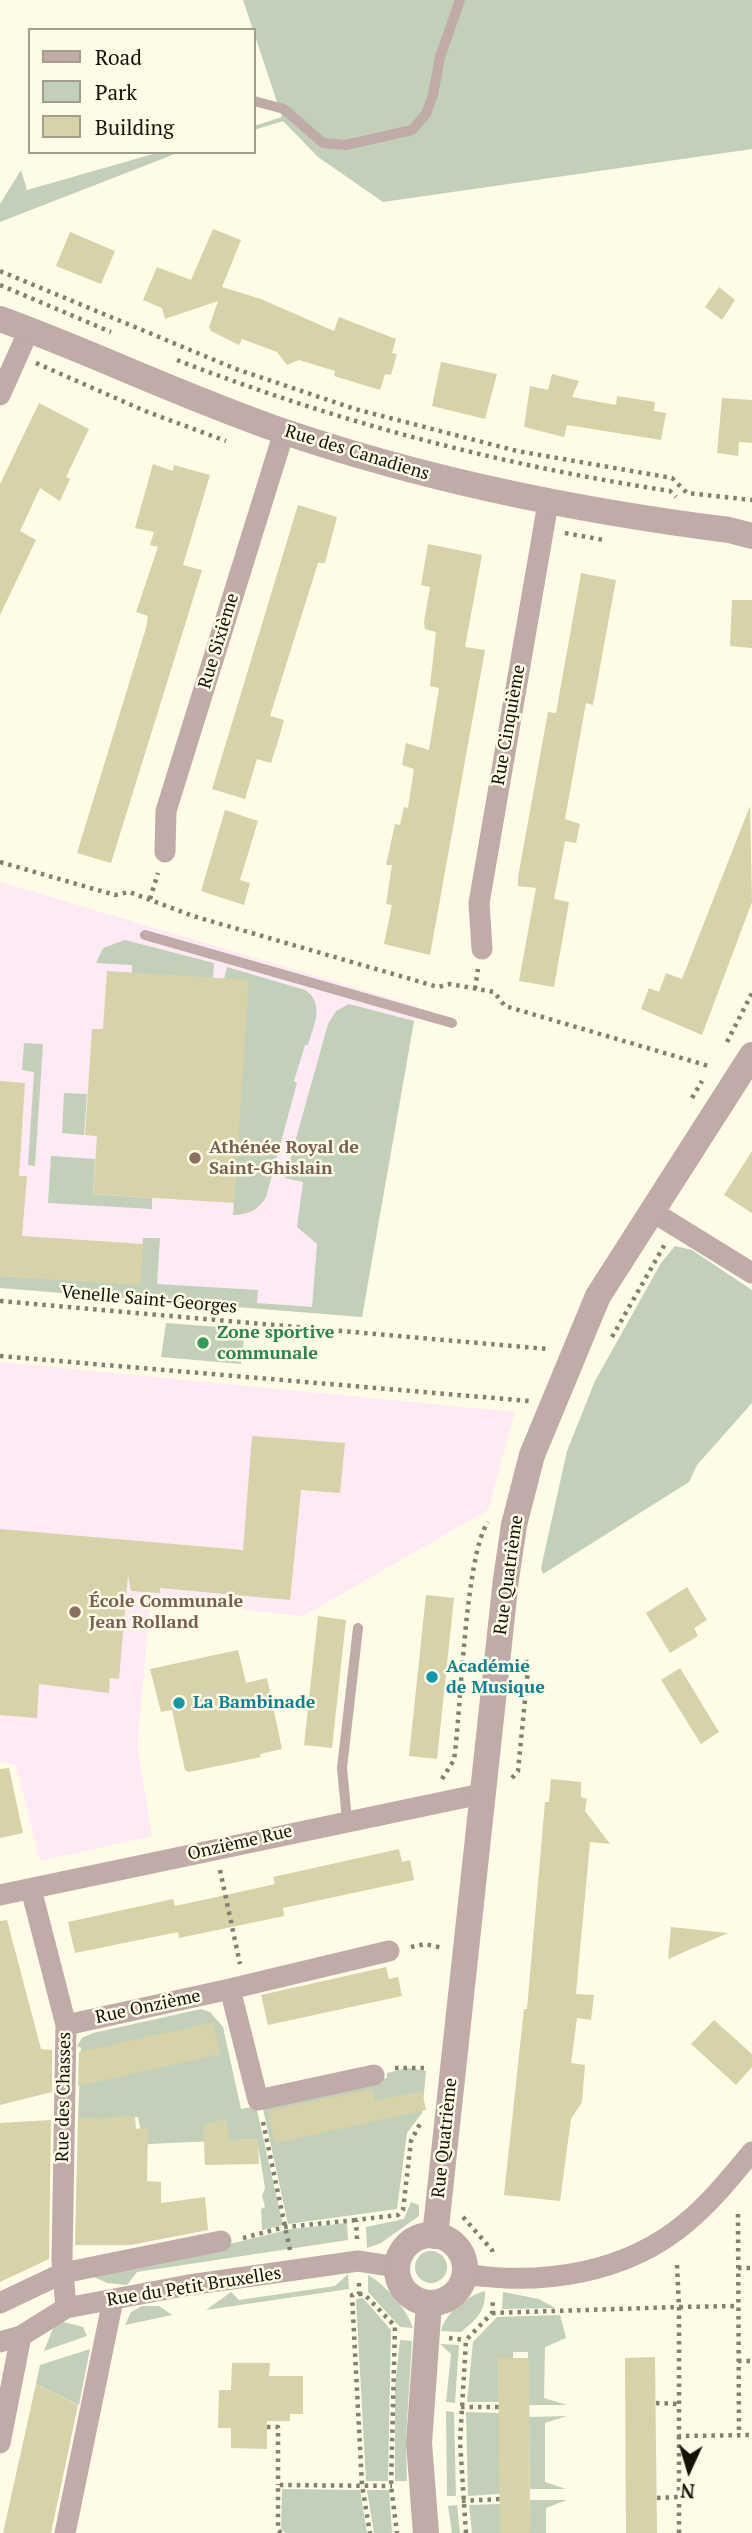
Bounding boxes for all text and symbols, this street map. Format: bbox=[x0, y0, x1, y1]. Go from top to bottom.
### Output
legend bbox=[28, 28, 256, 154]
text: Road bbox=[95, 43, 142, 71]
text: Park bbox=[95, 78, 137, 106]
text: Building bbox=[95, 113, 174, 141]
street label: Rue des Canadiens bbox=[282, 421, 432, 485]
street label: Rue Sixième bbox=[194, 591, 244, 691]
street label: Rue Cinquième bbox=[488, 663, 530, 787]
place label: Athénée Royal de Saint-Ghislain bbox=[209, 1137, 359, 1180]
marker: Athénée Royal de Saint-Ghislain bbox=[187, 1150, 203, 1166]
street label: Venelle Saint-Georges bbox=[60, 1282, 238, 1318]
place label: Zone sportive communale bbox=[217, 1322, 335, 1364]
marker: Zone sportive communale bbox=[195, 1335, 211, 1351]
street label: Rue Quatrième bbox=[490, 1514, 528, 1636]
place label: École Communale Jean Rolland bbox=[89, 1591, 243, 1634]
marker: École Communale Jean Rolland bbox=[67, 1604, 83, 1620]
place label: Académie de Musique bbox=[446, 1656, 545, 1698]
marker: Académie de Musique bbox=[424, 1669, 440, 1685]
place label: La Bambinade bbox=[193, 1692, 315, 1714]
marker: La Bambinade bbox=[171, 1695, 187, 1711]
street label: Onzième Rue bbox=[185, 1820, 295, 1866]
street label: Rue Onzième bbox=[93, 1985, 203, 2029]
street label: Rue des Chasses bbox=[52, 2032, 76, 2162]
street label: Rue Quatrième bbox=[428, 2077, 462, 2199]
street label: Rue du Petit Bruxelles bbox=[105, 2263, 283, 2311]
north arrow bbox=[654, 2435, 724, 2505]
text: N bbox=[679, 2478, 696, 2504]

